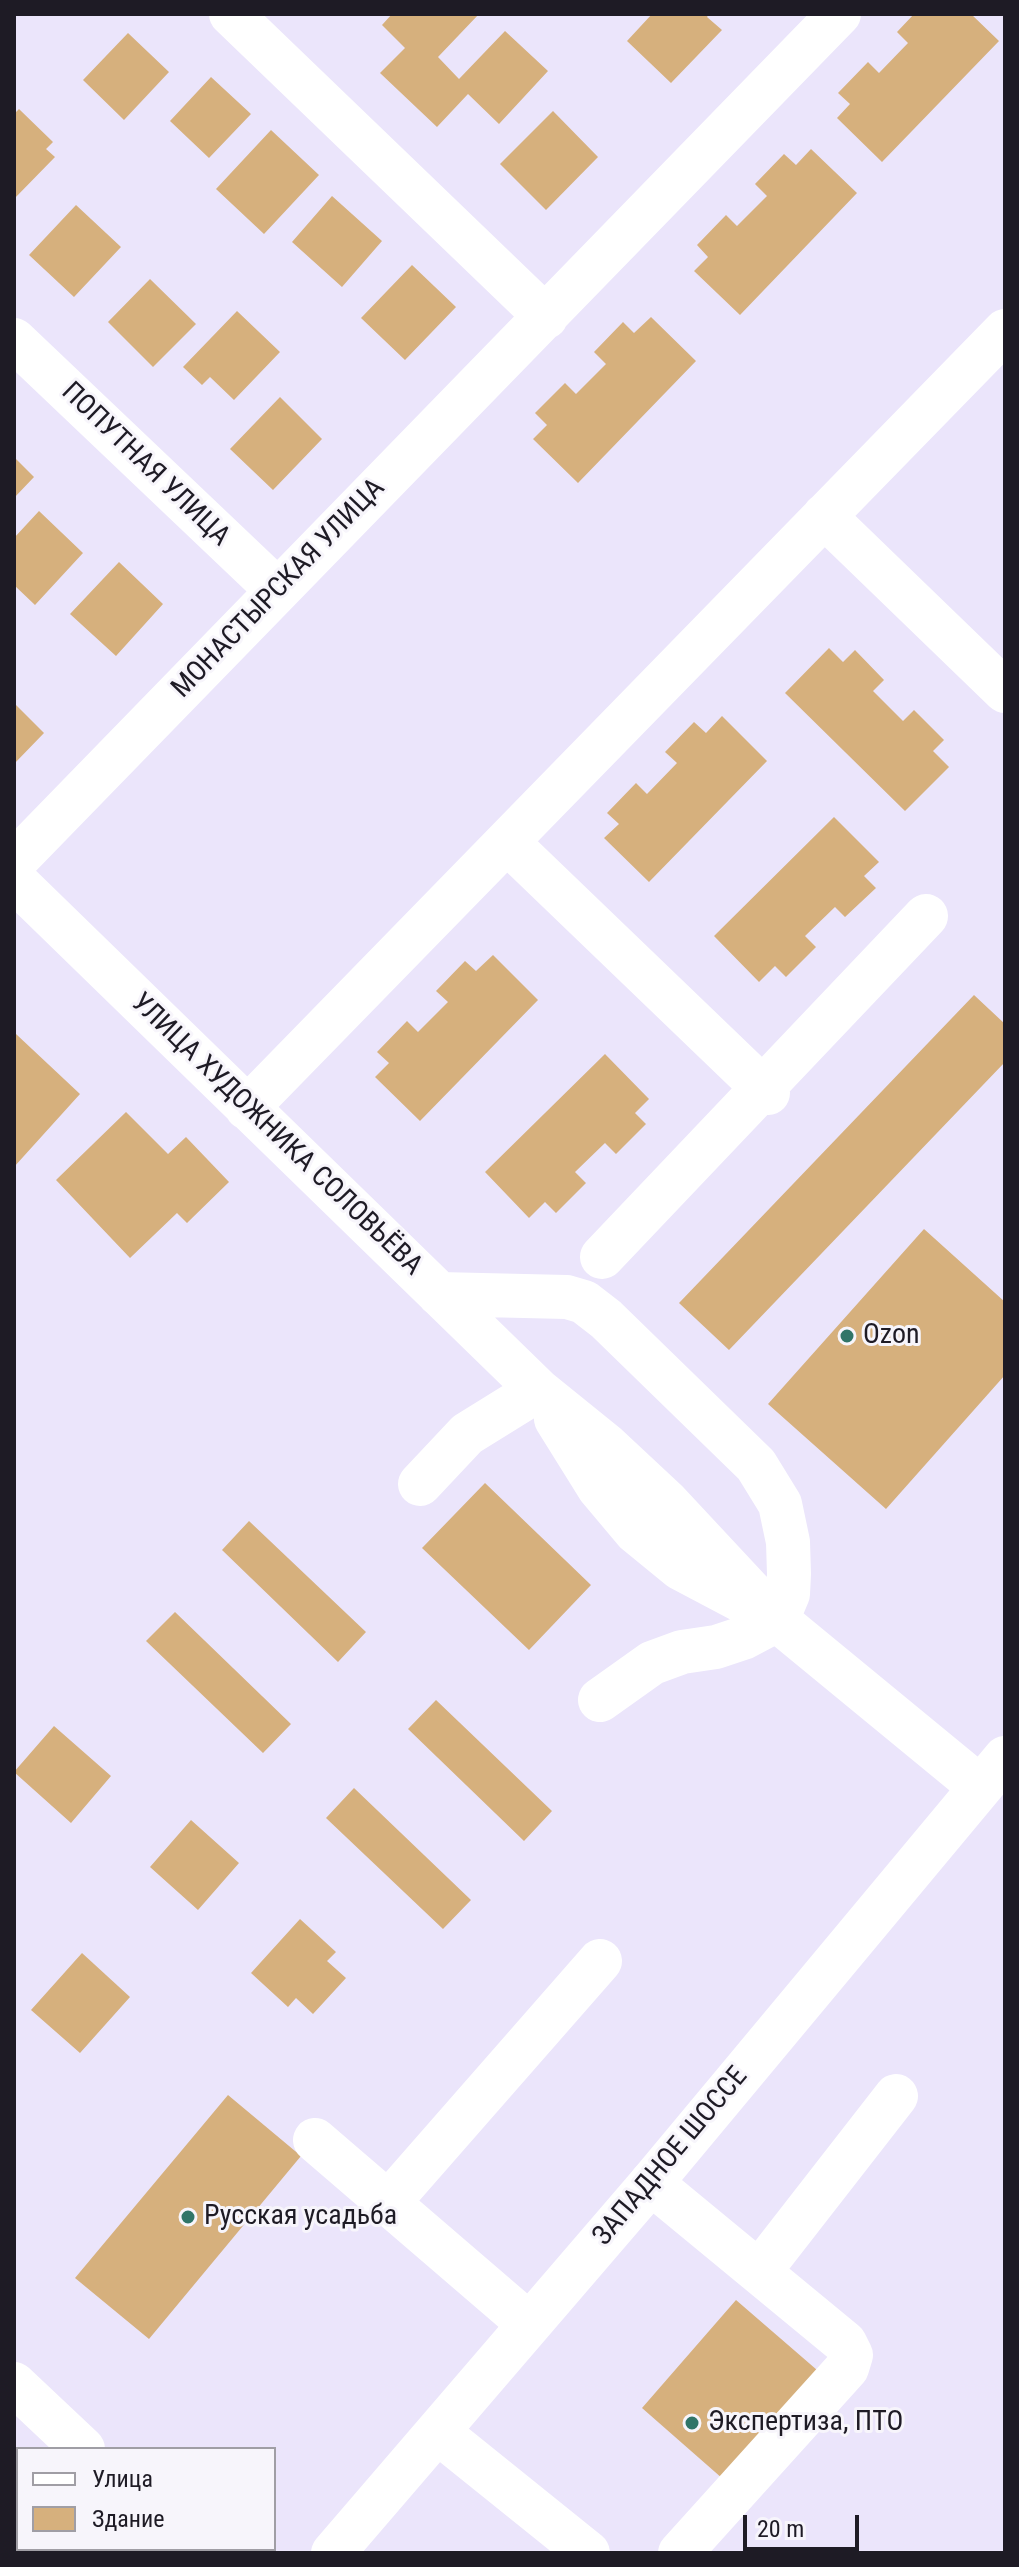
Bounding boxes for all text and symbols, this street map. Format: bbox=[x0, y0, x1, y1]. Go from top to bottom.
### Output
street label: ПОПУТНАЯ УЛИЦА bbox=[54, 376, 236, 554]
street label: МОНАСТЫРСКАЯ УЛИЦА bbox=[166, 472, 392, 706]
street label: УЛИЦА ХУДОЖНИКА СОЛОВЬЁВА bbox=[123, 987, 429, 1283]
place label: Ozon bbox=[863, 1319, 920, 1353]
marker: Ozon bbox=[838, 1327, 856, 1345]
street label: ЗАПАДНОЕ ШОССЕ bbox=[587, 2061, 755, 2253]
place label: Русская усадьба bbox=[204, 2200, 397, 2234]
marker: Русская усадьба bbox=[179, 2208, 197, 2226]
place label: Экспертиза, ПТО bbox=[708, 2406, 903, 2440]
marker: Экспертиза, ПТО bbox=[683, 2414, 701, 2432]
legend bbox=[16, 2447, 276, 2551]
text: Улица bbox=[92, 2465, 153, 2493]
scale bar bbox=[747, 2499, 863, 2549]
text: Здание bbox=[92, 2505, 164, 2533]
text: 20 m bbox=[757, 2515, 804, 2543]

